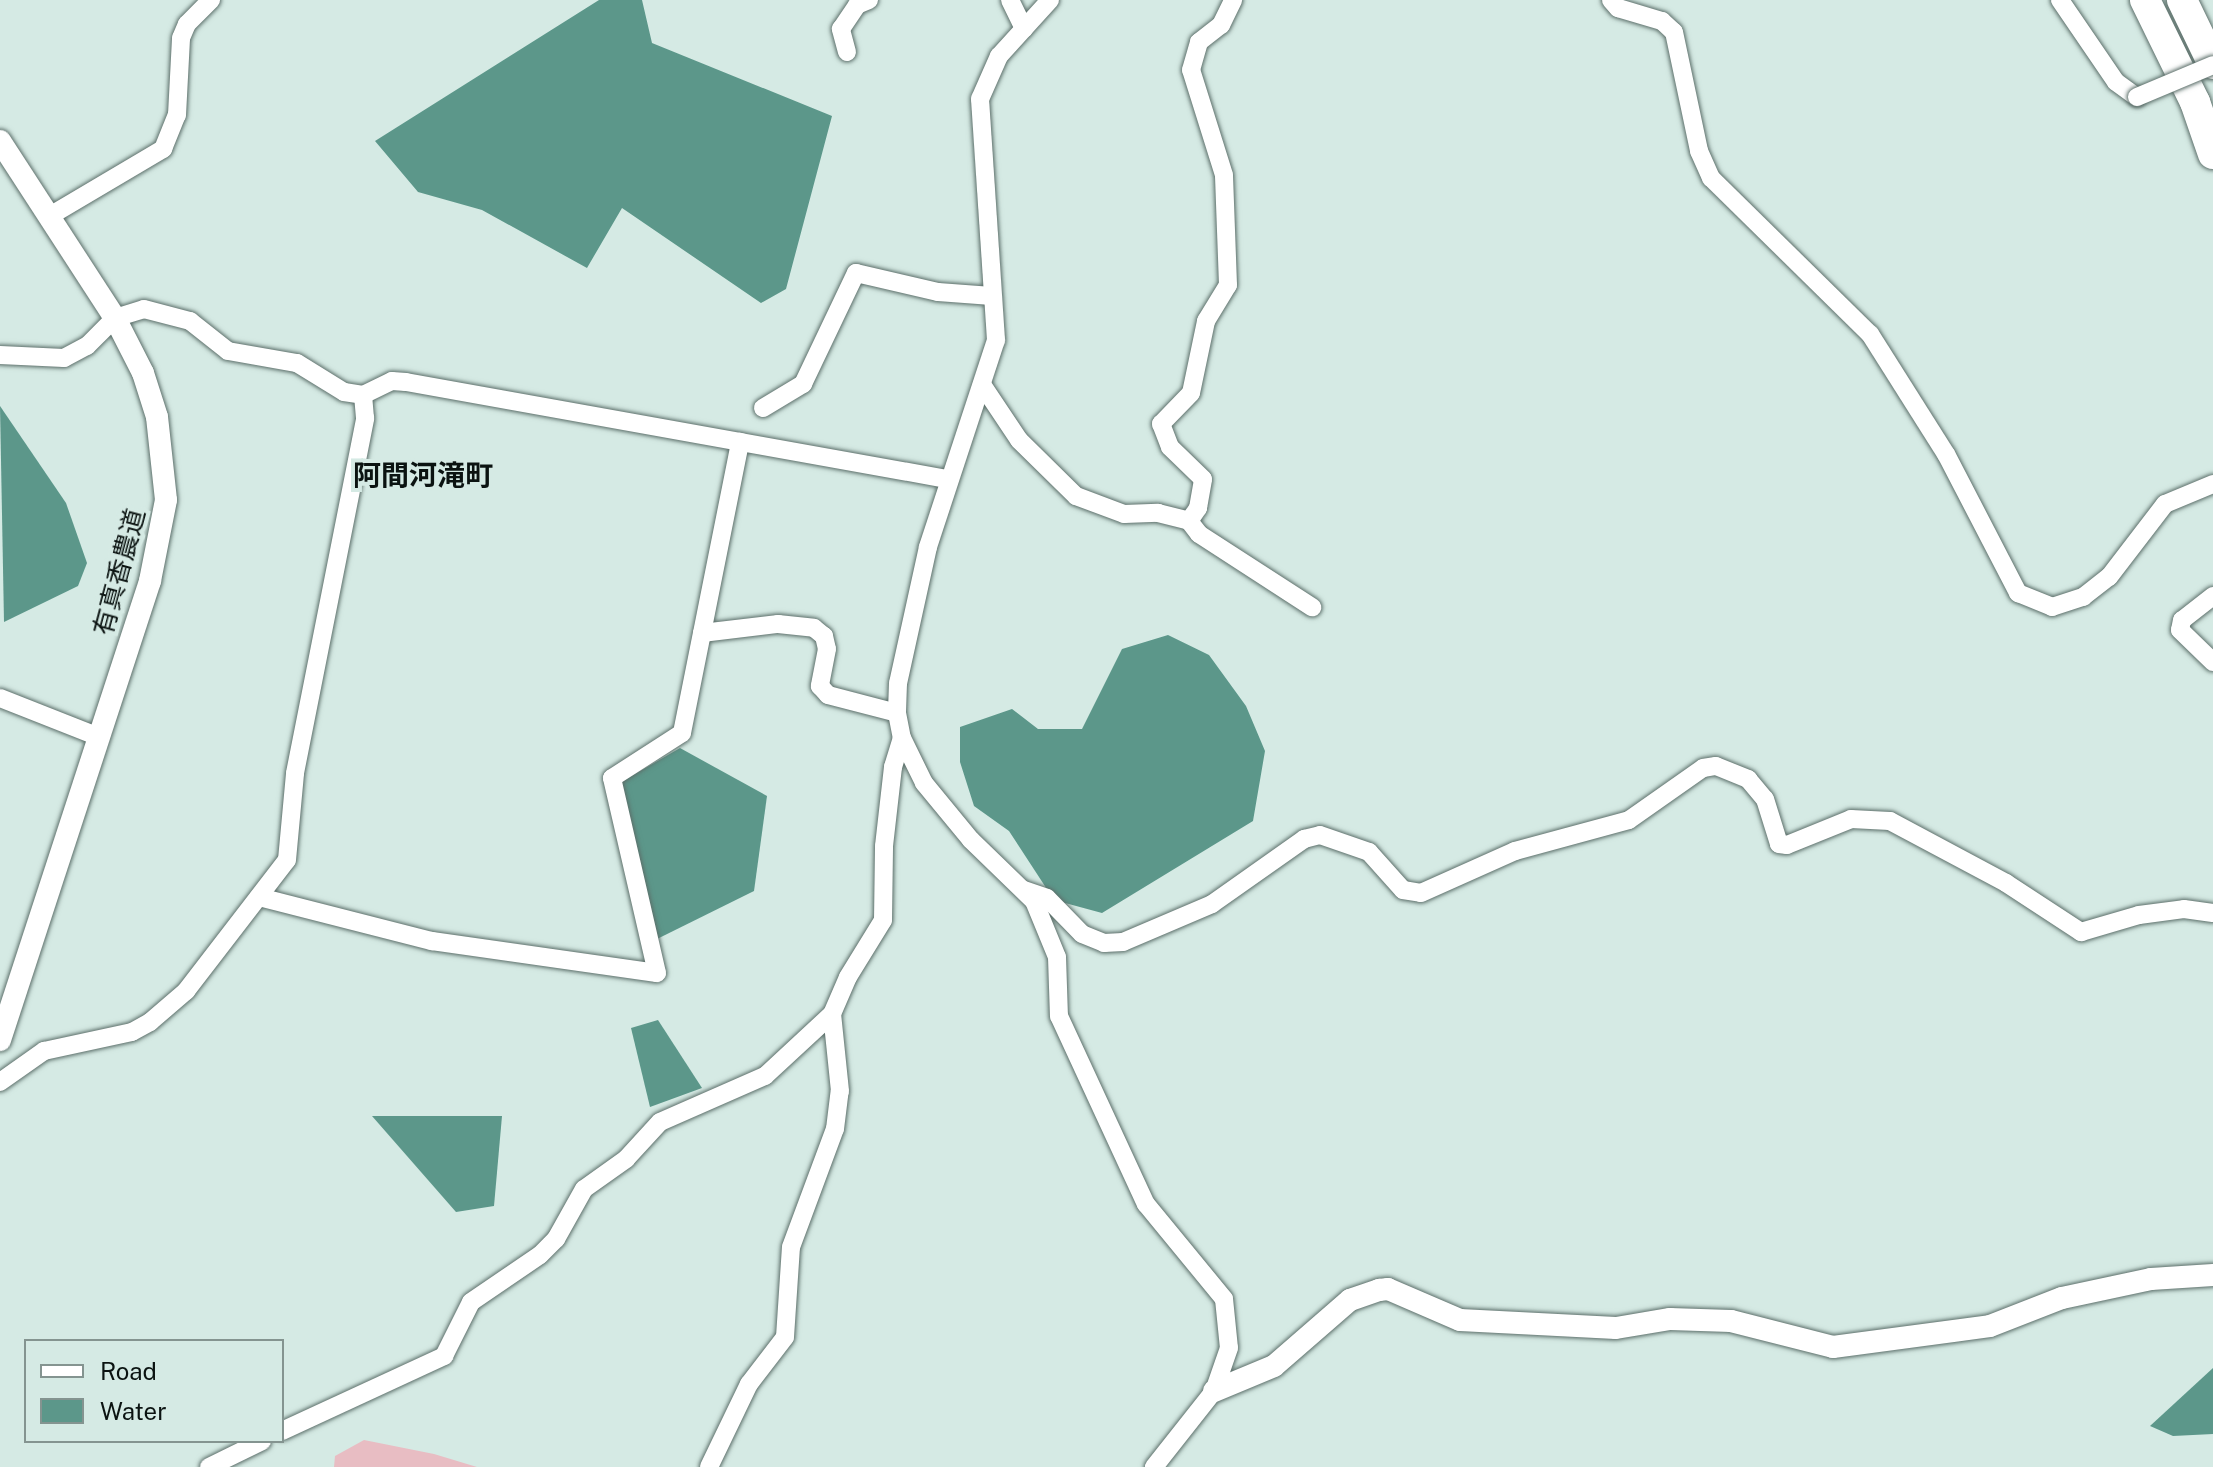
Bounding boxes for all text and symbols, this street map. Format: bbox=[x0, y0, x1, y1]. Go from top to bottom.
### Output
district label: 阿間河滝町 bbox=[353, 458, 493, 492]
street label: 有真香農道 bbox=[87, 505, 151, 639]
legend bbox=[24, 1339, 284, 1443]
text: Road bbox=[100, 1357, 157, 1385]
text: Water bbox=[100, 1397, 167, 1425]

